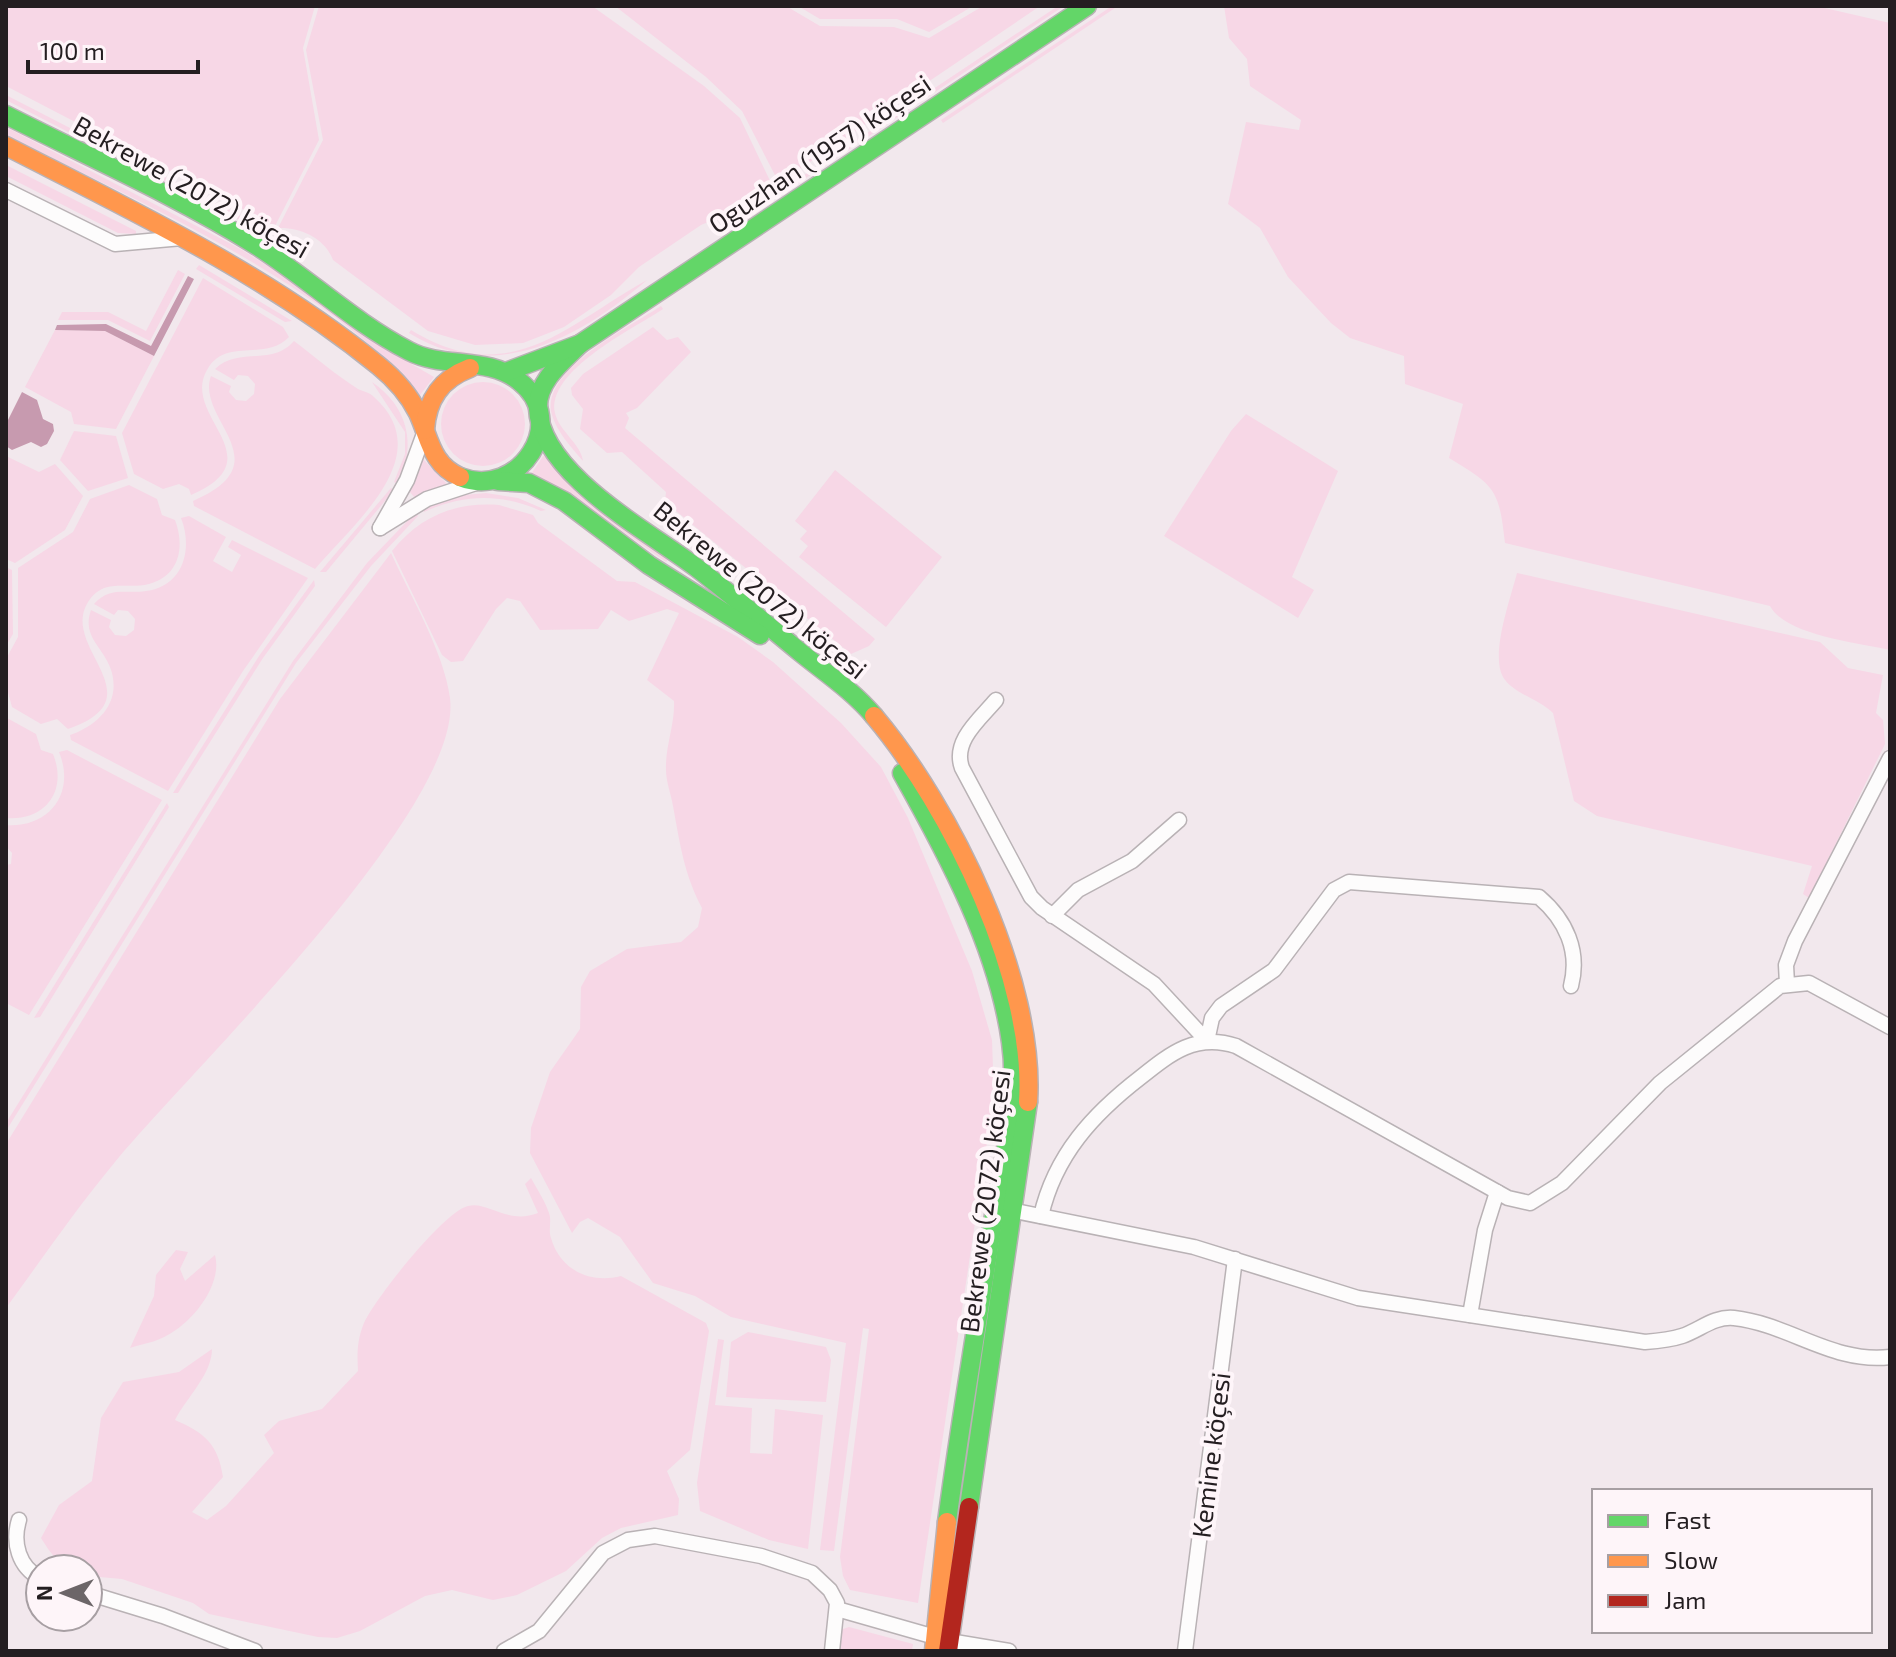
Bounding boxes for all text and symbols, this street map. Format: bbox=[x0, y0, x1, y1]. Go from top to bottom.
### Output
scale bar bbox=[28, 24, 198, 74]
text: 100 m bbox=[40, 36, 105, 65]
street label: Oguzhan (1957) köçesi bbox=[702, 67, 937, 240]
street label: Bekrewe (2072) köçesi bbox=[68, 108, 315, 266]
street label: Bekrewe (2072) köçesi bbox=[647, 494, 874, 686]
street label: Bekrewe (2072) köçesi bbox=[952, 1068, 1018, 1335]
street label: Kemine köçesi bbox=[1184, 1370, 1238, 1540]
legend bbox=[1592, 1489, 1872, 1633]
text: Fast bbox=[1664, 1505, 1711, 1534]
text: Slow bbox=[1664, 1545, 1718, 1574]
north arrow bbox=[24, 1553, 104, 1633]
text: N bbox=[30, 1585, 56, 1601]
text: Jam bbox=[1664, 1585, 1706, 1614]

